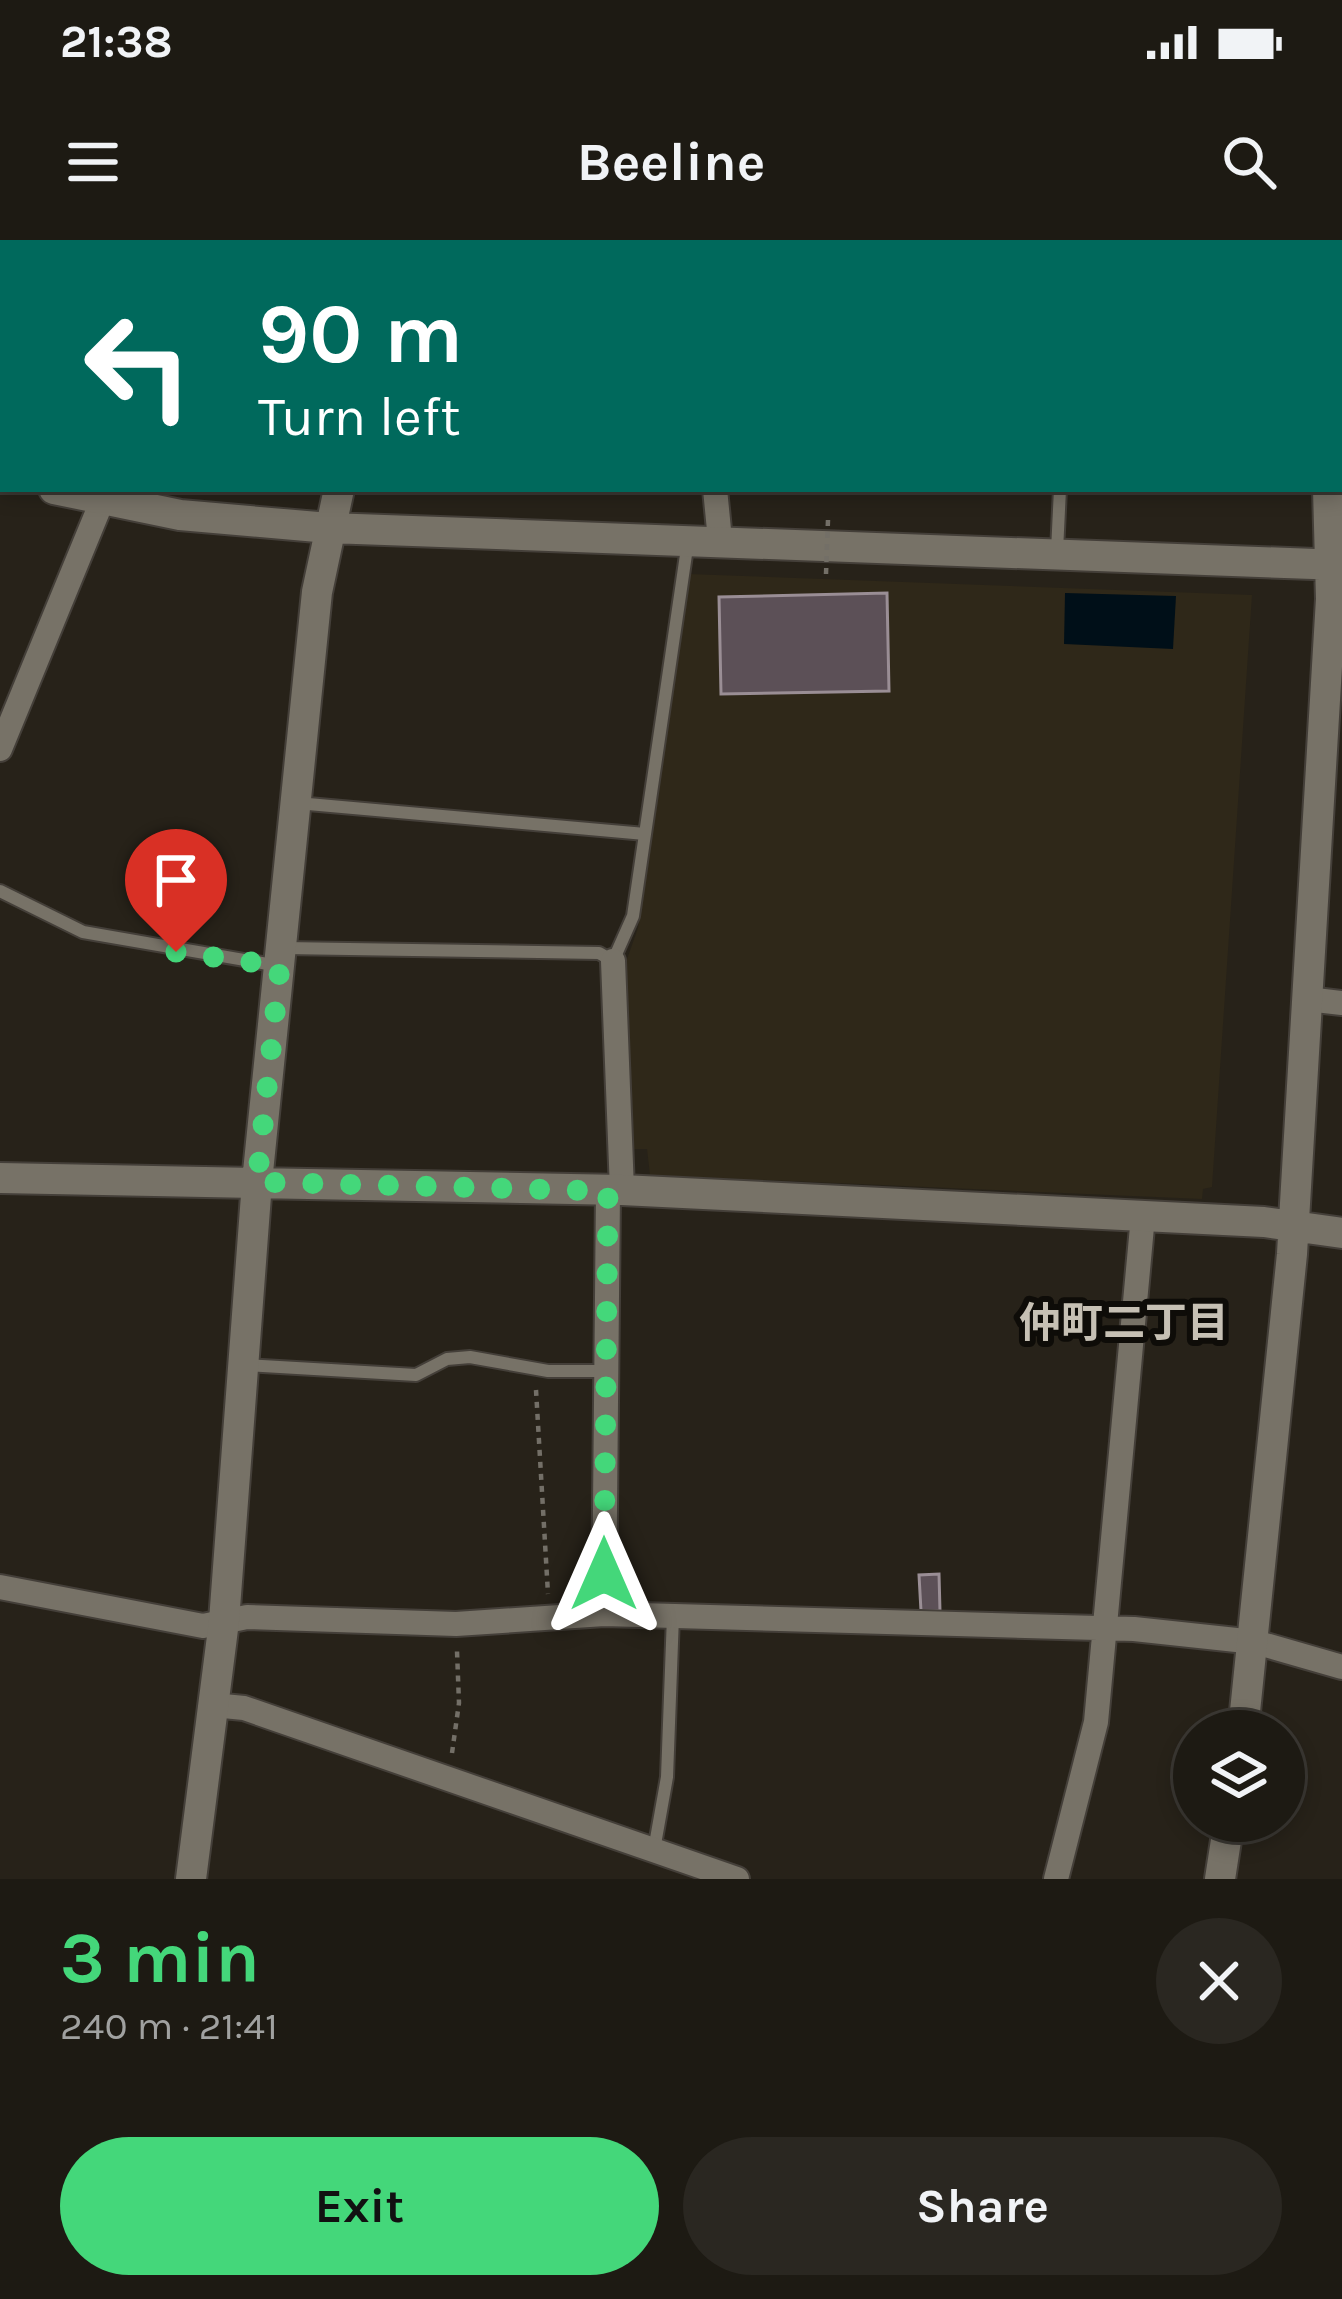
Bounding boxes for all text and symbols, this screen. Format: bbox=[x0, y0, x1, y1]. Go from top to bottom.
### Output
text: 21:38 bbox=[60, 16, 172, 68]
icon: menu bbox=[60, 129, 126, 195]
icon: search bbox=[1216, 129, 1282, 195]
text: Beeline bbox=[577, 130, 765, 194]
text: 90 m bbox=[258, 285, 463, 383]
icon: left bbox=[60, 288, 216, 444]
text: Turn left bbox=[258, 385, 461, 449]
pin bbox=[125, 829, 227, 952]
icon: arrive bbox=[143, 847, 209, 913]
district label: 仲町二丁目 bbox=[1019, 1298, 1229, 1348]
position arrow bbox=[541, 1511, 667, 1637]
map controls bbox=[1173, 1710, 1305, 1842]
button: layers bbox=[1173, 1710, 1305, 1842]
text: 3 min bbox=[60, 1916, 260, 2000]
button: close bbox=[1156, 1918, 1282, 2044]
text: 240 m · 21:41 bbox=[60, 2003, 278, 2049]
button: Exit bbox=[60, 2137, 659, 2275]
button: Share bbox=[683, 2137, 1282, 2275]

